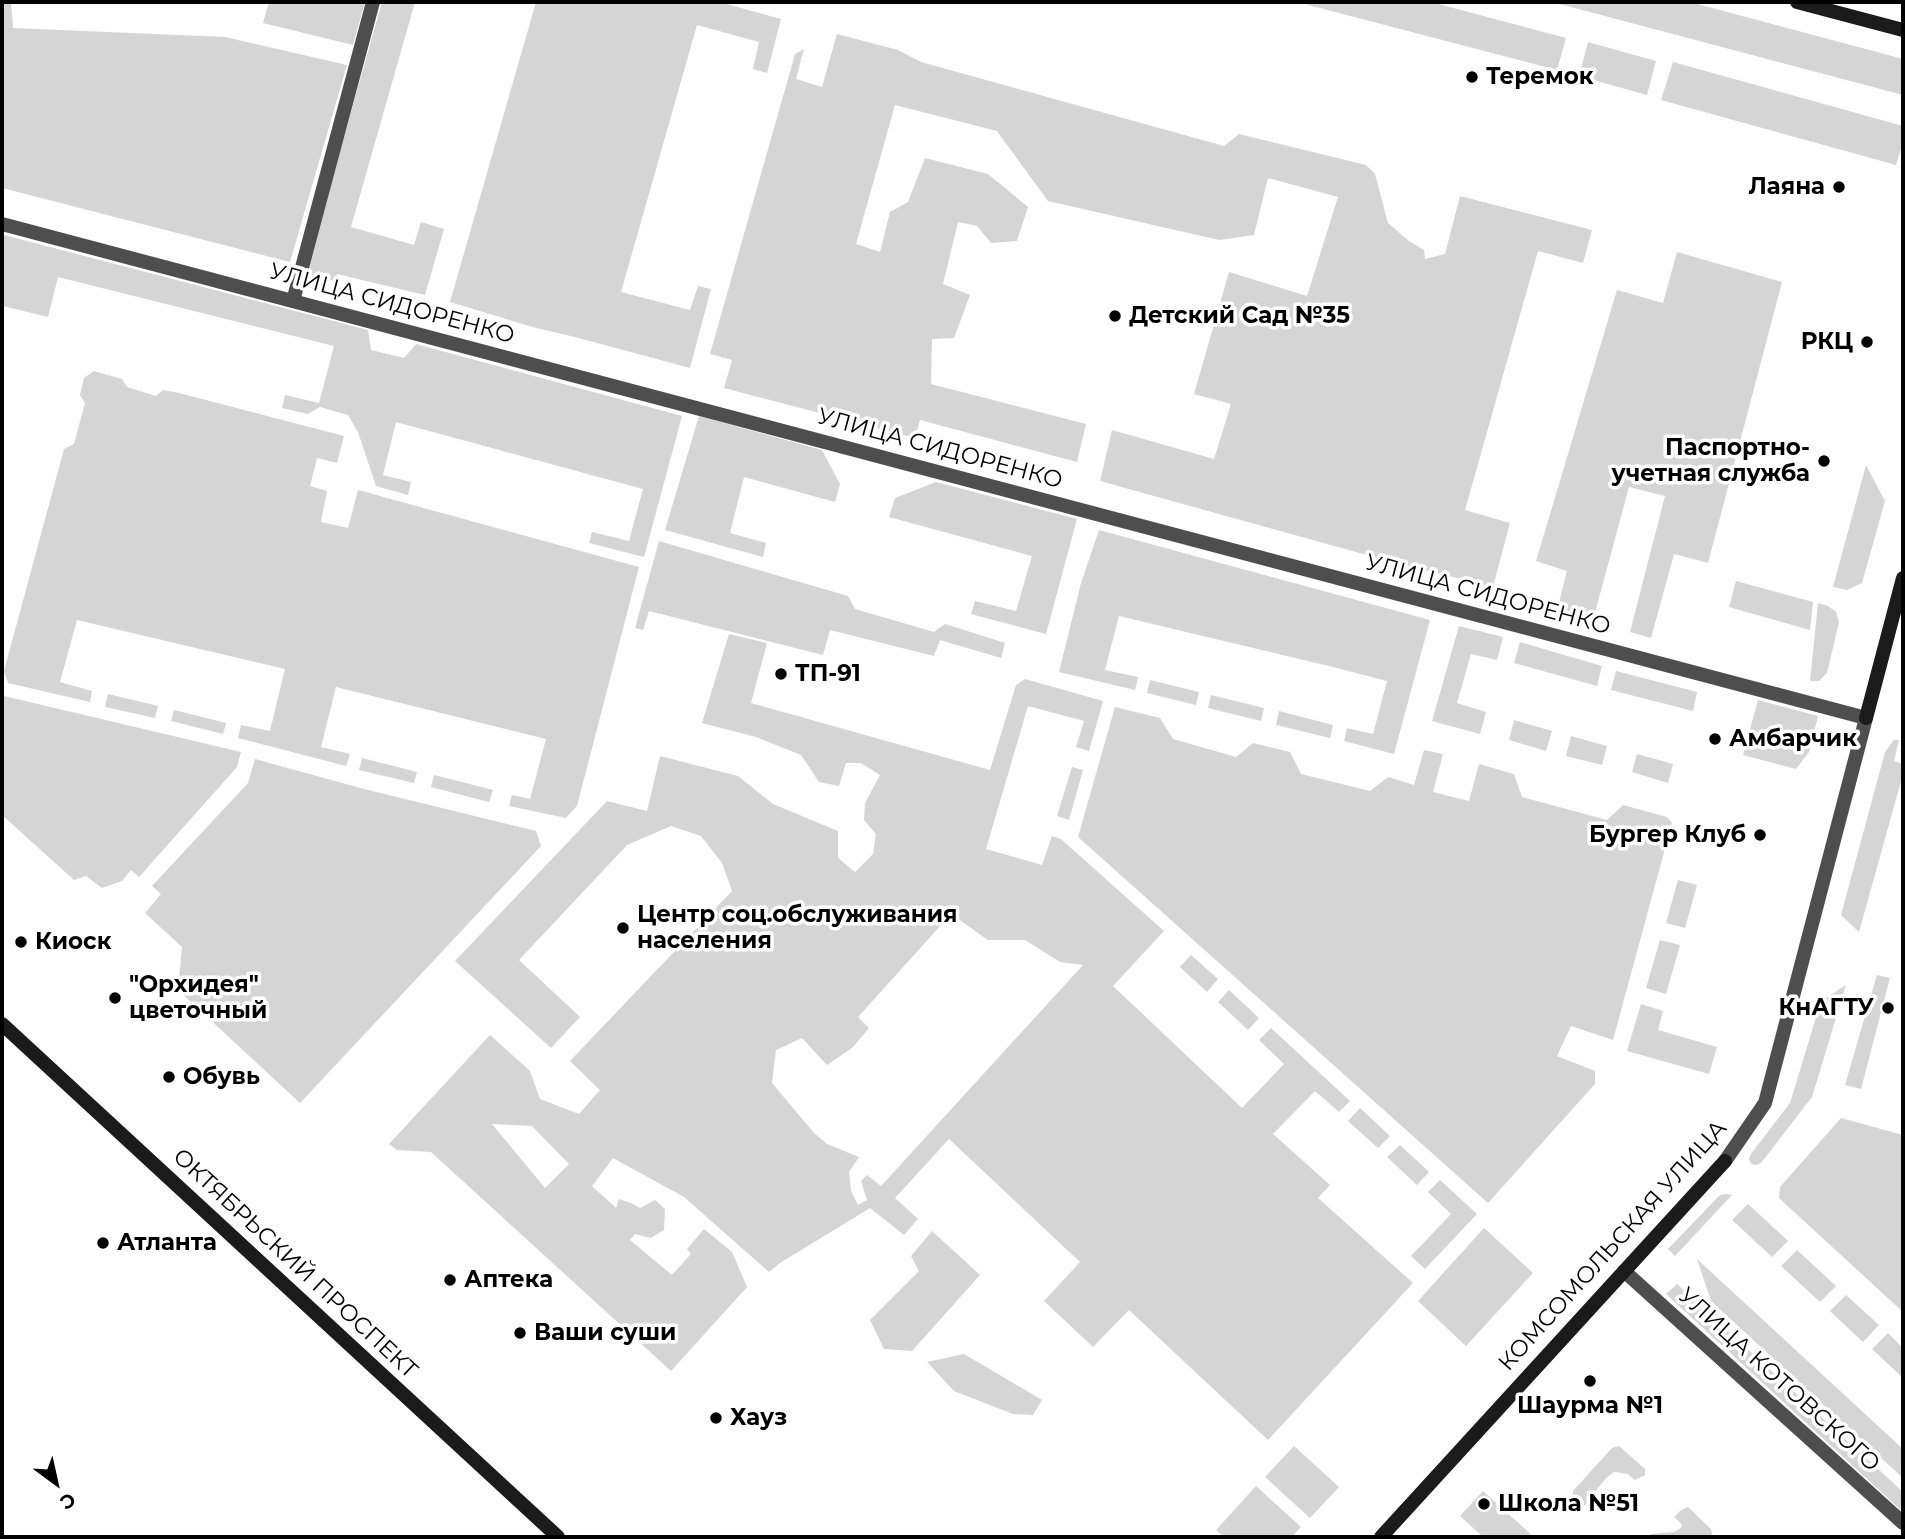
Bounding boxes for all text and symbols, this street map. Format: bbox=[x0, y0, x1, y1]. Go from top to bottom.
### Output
place label: Теремок bbox=[1486, 63, 1593, 91]
marker: Теремок bbox=[1464, 69, 1480, 85]
place label: Лаяна bbox=[1748, 173, 1825, 201]
marker: Лаяна bbox=[1831, 179, 1847, 195]
street label: УЛИЦА СИДОРЕНКО bbox=[266, 258, 518, 350]
place label: Детский Сад №35 bbox=[1129, 302, 1350, 330]
marker: Детский Сад №35 bbox=[1107, 308, 1123, 324]
place label: РКЦ bbox=[1801, 328, 1853, 356]
marker: РКЦ bbox=[1859, 334, 1875, 350]
street label: УЛИЦА СИДОРЕНКО bbox=[814, 403, 1066, 495]
place label: Паспортно- учетная служба bbox=[1612, 434, 1810, 488]
marker: Паспортно- учетная служба bbox=[1816, 453, 1832, 469]
street label: УЛИЦА СИДОРЕНКО bbox=[1362, 549, 1614, 641]
place label: ТП-91 bbox=[795, 660, 861, 688]
marker: ТП-91 bbox=[773, 666, 789, 682]
place label: Амбарчик bbox=[1729, 725, 1857, 753]
marker: Амбарчик bbox=[1707, 731, 1723, 747]
place label: Бургер Клуб bbox=[1589, 821, 1746, 849]
marker: Бургер Клуб bbox=[1752, 827, 1768, 843]
place label: Центр соц.обслуживания населения bbox=[637, 901, 957, 955]
marker: Центр соц.обслуживания населения bbox=[615, 920, 631, 936]
place label: Киоск bbox=[35, 928, 111, 956]
marker: Киоск bbox=[13, 934, 29, 950]
place label: "Орхидея" цветочный bbox=[129, 971, 267, 1025]
marker: "Орхидея" цветочный bbox=[107, 990, 123, 1006]
place label: КнАГТУ bbox=[1779, 994, 1874, 1022]
marker: КнАГТУ bbox=[1880, 1000, 1896, 1016]
place label: Обувь bbox=[183, 1063, 260, 1091]
marker: Обувь bbox=[161, 1069, 177, 1085]
street label: КОМСОМОЛЬСКАЯ УЛИЦА bbox=[1493, 1115, 1733, 1377]
street label: ОКТЯБРЬСКИЙ ПРОСПЕКТ bbox=[167, 1143, 423, 1385]
place label: Атланта bbox=[117, 1229, 217, 1257]
marker: Атланта bbox=[95, 1235, 111, 1251]
place label: Аптека bbox=[464, 1266, 553, 1294]
marker: Аптека bbox=[442, 1272, 458, 1288]
street label: УЛИЦА КОТОВСКОГО bbox=[1673, 1282, 1885, 1478]
place label: Ваши суши bbox=[534, 1319, 676, 1347]
marker: Ваши суши bbox=[512, 1325, 528, 1341]
marker: Шаурма №1 bbox=[1582, 1373, 1598, 1389]
place label: Шаурма №1 bbox=[1517, 1392, 1663, 1420]
place label: Хауз bbox=[730, 1404, 787, 1432]
marker: Хауз bbox=[708, 1410, 724, 1426]
north arrow bbox=[21, 1448, 91, 1518]
text: С bbox=[56, 1488, 80, 1514]
place label: Школа №51 bbox=[1498, 1490, 1639, 1518]
marker: Школа №51 bbox=[1476, 1496, 1492, 1512]

